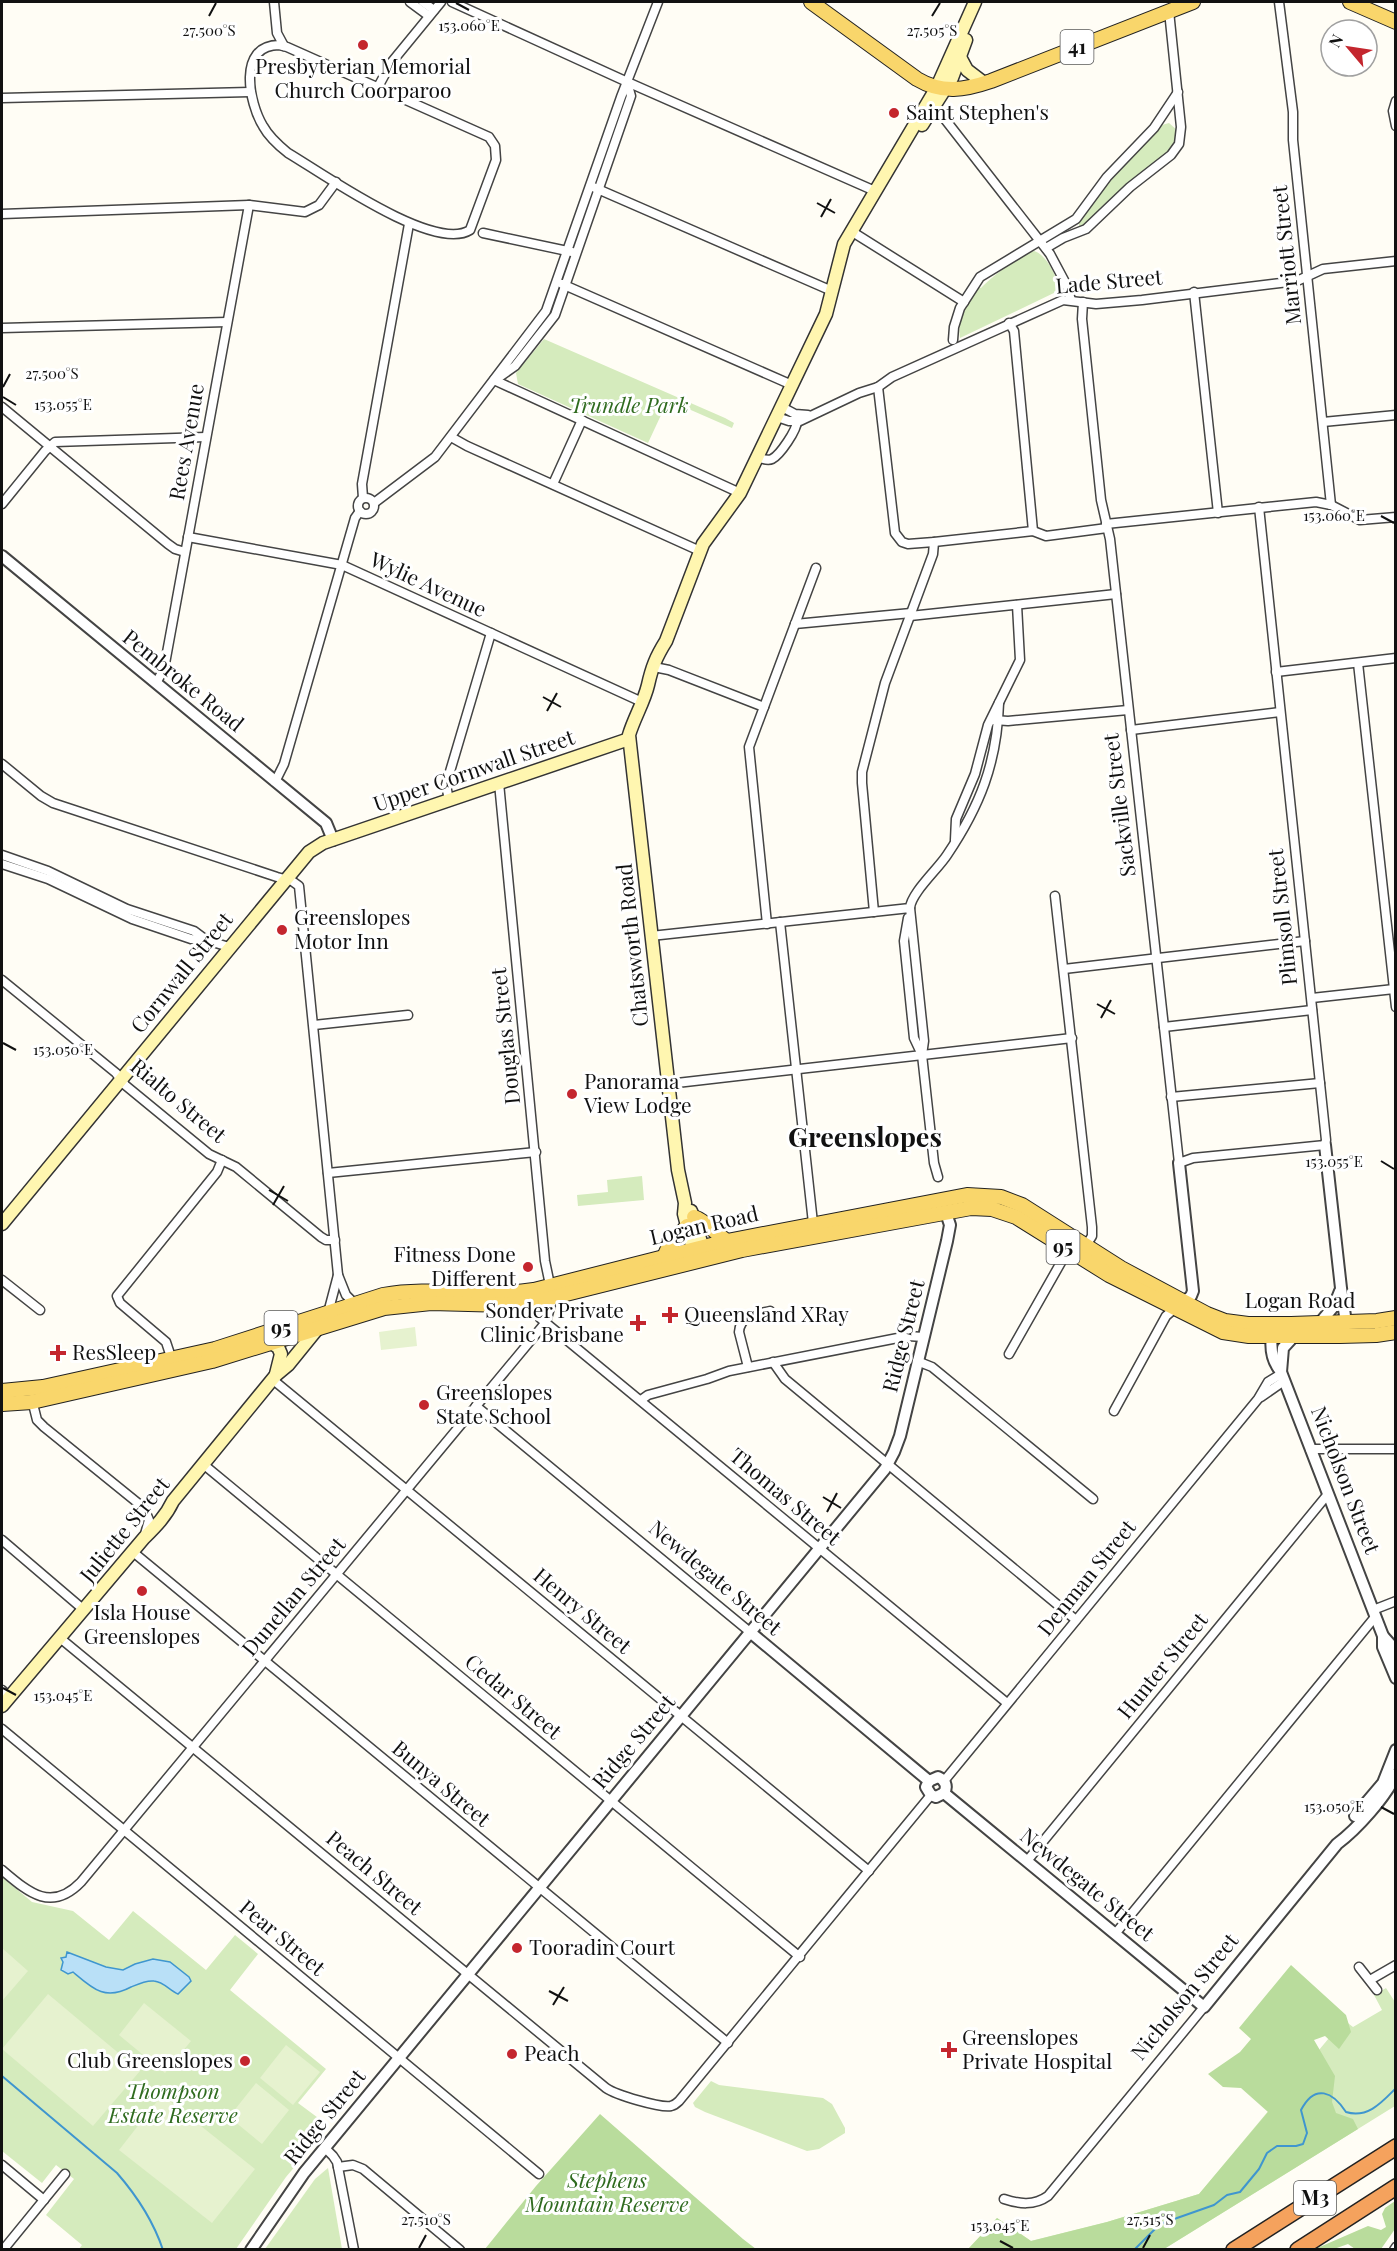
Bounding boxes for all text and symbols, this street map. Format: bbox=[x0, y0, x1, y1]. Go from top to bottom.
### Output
text: 153.060°E bbox=[438, 15, 500, 35]
north arrow bbox=[1319, 18, 1379, 78]
text: 27.500°S bbox=[182, 20, 236, 40]
text: 27.505°S bbox=[907, 20, 957, 40]
road number: 41 bbox=[1060, 30, 1094, 64]
text: N bbox=[1323, 30, 1348, 51]
marker: Presbyterian Memorial Church Coorparoo bbox=[356, 38, 370, 52]
place label: Presbyterian Memorial Church Coorparoo bbox=[255, 51, 471, 103]
place label: Saint Stephen's bbox=[906, 97, 1049, 125]
marker: Saint Stephen's bbox=[887, 106, 901, 120]
street label: Marriott Street bbox=[1264, 183, 1306, 326]
street label: Lade Street bbox=[1054, 261, 1164, 299]
text: 27.500°S bbox=[25, 363, 79, 383]
street label: Rees Avenue bbox=[161, 381, 209, 502]
park label: Trundle Park bbox=[569, 390, 689, 418]
text: 153.055°E bbox=[34, 394, 92, 414]
text: 153.060°E bbox=[1303, 505, 1365, 525]
street label: Wylie Avenue bbox=[365, 544, 492, 622]
street label: Pembroke Road bbox=[118, 622, 251, 737]
street label: Upper Cornwall Street bbox=[369, 721, 578, 817]
street label: Sackville Street bbox=[1095, 732, 1141, 878]
street label: Plimsoll Street bbox=[1260, 847, 1302, 987]
street label: Chatsworth Road bbox=[609, 862, 653, 1028]
place label: Greenslopes Motor Inn bbox=[294, 902, 410, 954]
street label: Cornwall Street bbox=[123, 905, 238, 1038]
marker: Greenslopes Motor Inn bbox=[275, 923, 289, 937]
street label: Douglas Street bbox=[483, 966, 525, 1106]
text: 153.050°E bbox=[33, 1039, 93, 1059]
street label: Rialto Street bbox=[126, 1051, 233, 1148]
place label: Panorama View Lodge bbox=[583, 1066, 692, 1118]
marker: Panorama View Lodge bbox=[565, 1087, 579, 1101]
district label: Greenslopes bbox=[788, 1118, 942, 1154]
text: 153.055°E bbox=[1305, 1151, 1363, 1171]
street label: Logan Road bbox=[646, 1198, 761, 1250]
road number: 95 bbox=[1046, 1230, 1080, 1264]
place label: Fitness Done Different bbox=[393, 1239, 517, 1291]
marker: Fitness Done Different bbox=[521, 1260, 535, 1274]
street label: Ridge Street bbox=[875, 1276, 930, 1395]
street label: Logan Road bbox=[1245, 1285, 1355, 1313]
place label: Sonder Private Clinic Brisbane bbox=[480, 1295, 624, 1347]
place label: Queensland XRay bbox=[684, 1299, 849, 1327]
marker: Queensland XRay bbox=[661, 1306, 679, 1324]
road number: 95 bbox=[264, 1311, 298, 1345]
marker: Sonder Private Clinic Brisbane bbox=[629, 1314, 647, 1332]
place label: ResSleep bbox=[72, 1337, 156, 1365]
marker: ResSleep bbox=[49, 1344, 67, 1362]
place label: Greenslopes State School bbox=[436, 1377, 552, 1429]
marker: Greenslopes State School bbox=[417, 1398, 431, 1412]
street label: Nicholson Street bbox=[1306, 1402, 1388, 1557]
street label: Thomas Street bbox=[725, 1441, 848, 1551]
street label: Juliette Street bbox=[72, 1470, 175, 1588]
street label: Denman Street bbox=[1030, 1512, 1141, 1641]
street label: Newdegate Street bbox=[644, 1513, 789, 1641]
street label: Dunellan Street bbox=[234, 1530, 351, 1661]
street label: Henry Street bbox=[528, 1560, 639, 1659]
marker: Isla House Greenslopes bbox=[135, 1584, 149, 1598]
place label: Isla House Greenslopes bbox=[84, 1597, 200, 1649]
street label: Hunter Street bbox=[1110, 1605, 1213, 1724]
street label: Cedar Street bbox=[460, 1647, 569, 1745]
text: 153.045°E bbox=[34, 1685, 92, 1705]
street label: Ridge Street bbox=[585, 1687, 681, 1794]
street label: Bunya Street bbox=[387, 1733, 498, 1832]
text: 153.050°E bbox=[1304, 1796, 1364, 1816]
street label: Newdegate Street bbox=[1015, 1821, 1162, 1947]
street label: Peach Street bbox=[321, 1823, 430, 1920]
street label: Pear Street bbox=[235, 1892, 332, 1981]
street label: Nicholson Street bbox=[1124, 1926, 1244, 2065]
place label: Tooradin Court bbox=[529, 1932, 676, 1960]
marker: Tooradin Court bbox=[510, 1941, 524, 1955]
place label: Greenslopes Private Hospital bbox=[962, 2022, 1112, 2074]
place label: Peach bbox=[524, 2038, 580, 2066]
marker: Greenslopes Private Hospital bbox=[940, 2041, 958, 2059]
place label: Club Greenslopes bbox=[67, 2045, 233, 2073]
marker: Peach bbox=[505, 2047, 519, 2061]
marker: Club Greenslopes bbox=[238, 2054, 252, 2068]
street label: Ridge Street bbox=[276, 2062, 371, 2169]
park label: Thompson Estate Reserve bbox=[107, 2076, 238, 2128]
park label: Stephens Mountain Reserve bbox=[524, 2165, 689, 2217]
road number: M3 bbox=[1294, 2181, 1336, 2215]
text: 27.510°S bbox=[401, 2209, 451, 2229]
text: 27.515°S bbox=[1126, 2209, 1174, 2229]
text: 153.045°E bbox=[971, 2215, 1029, 2235]

